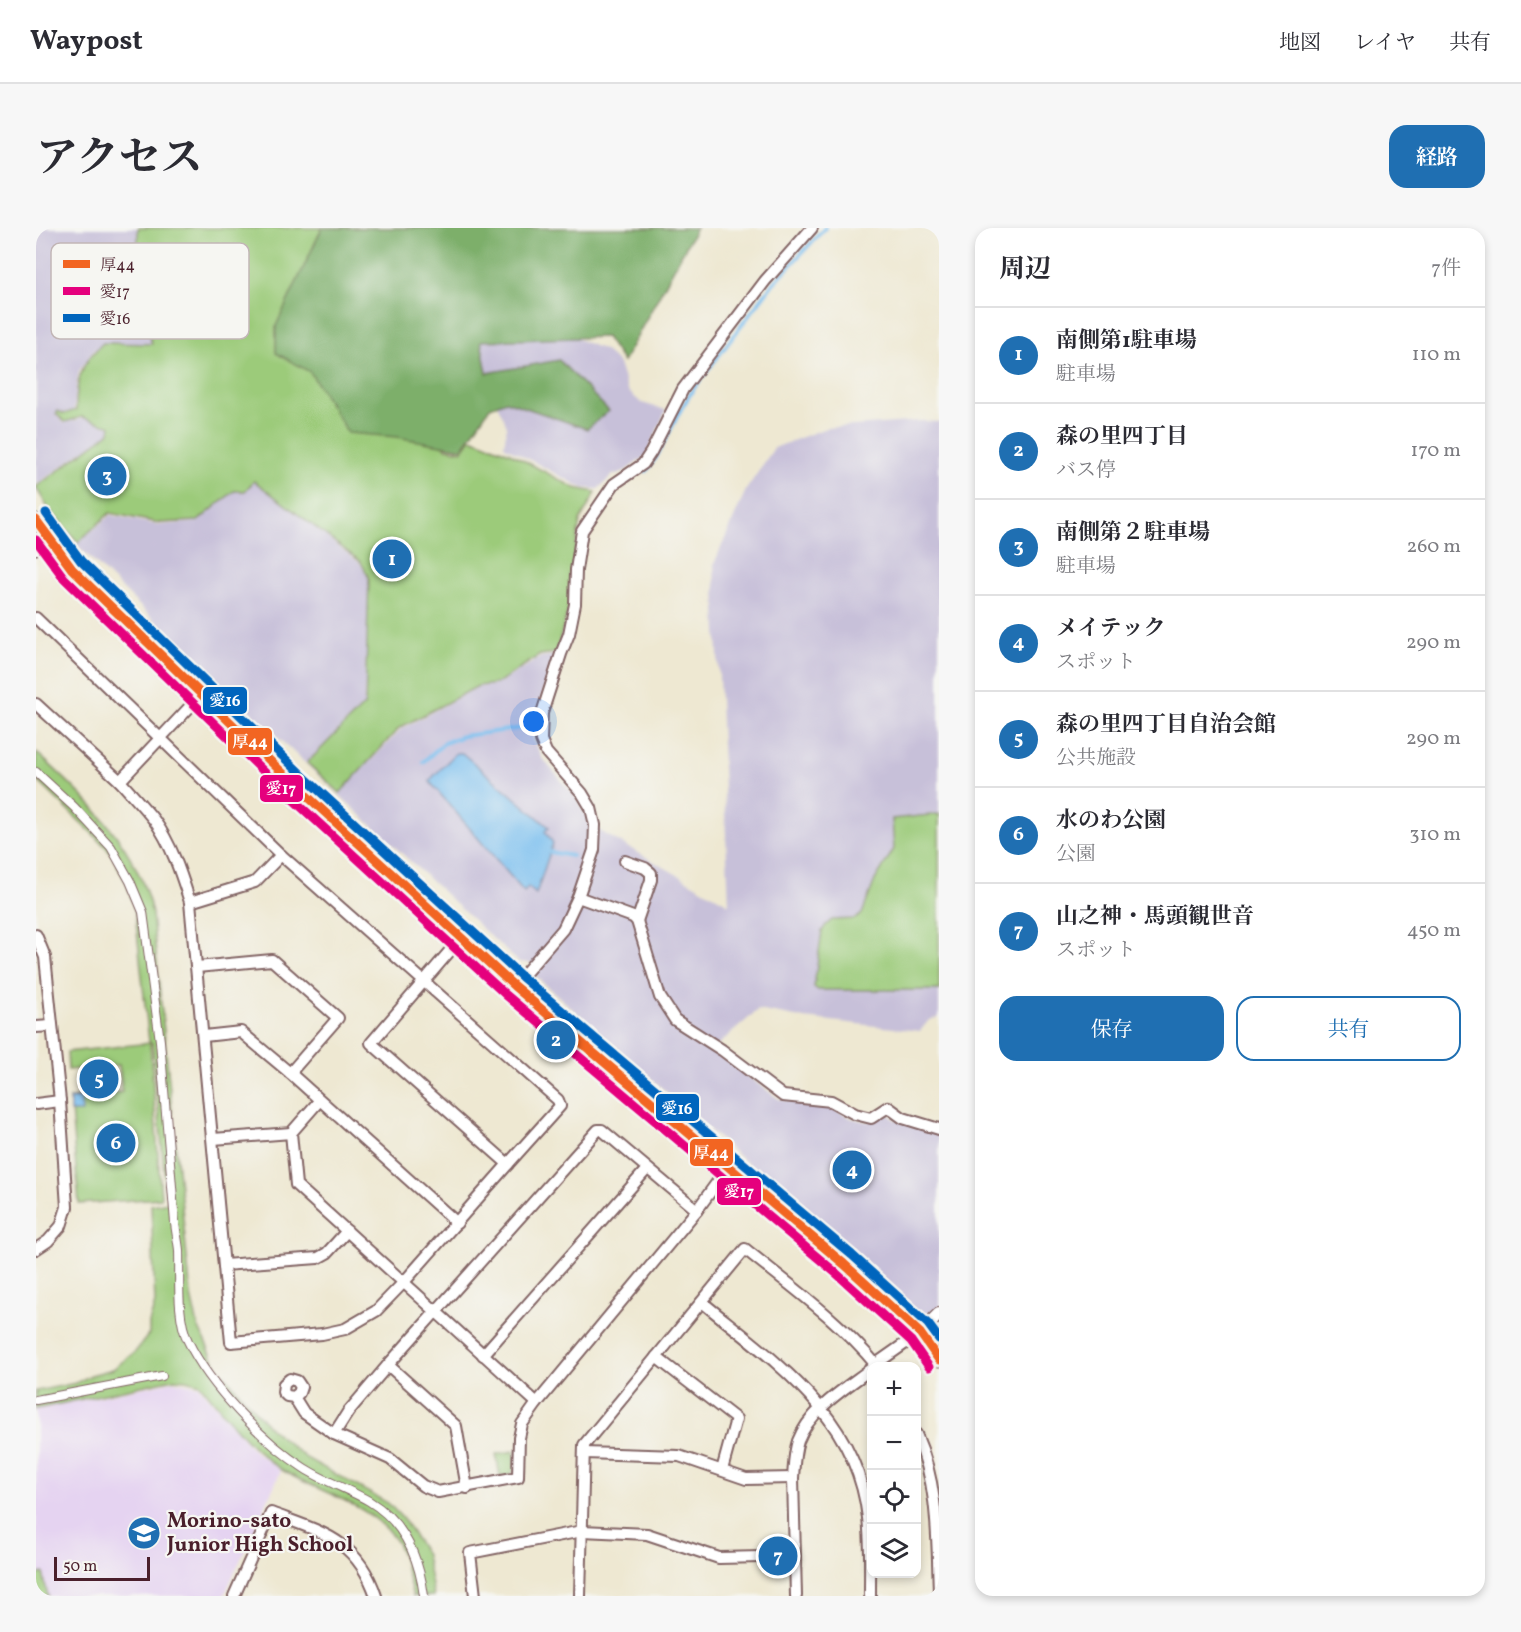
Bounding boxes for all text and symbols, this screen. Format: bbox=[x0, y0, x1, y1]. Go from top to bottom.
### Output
text: Waypost bbox=[30, 22, 143, 61]
text: 地図 bbox=[1279, 29, 1321, 58]
text: レイヤ bbox=[1354, 29, 1416, 58]
text: 共有 bbox=[1449, 29, 1491, 58]
button: 経路 bbox=[1389, 125, 1485, 188]
text: アクセス bbox=[36, 131, 203, 190]
legend bbox=[51, 243, 249, 339]
text: 周辺 bbox=[999, 252, 1051, 288]
text: 厚44 bbox=[100, 255, 135, 277]
text: 7件 bbox=[1431, 255, 1461, 283]
text: 愛17 bbox=[100, 282, 130, 304]
text: 愛16 bbox=[100, 309, 130, 331]
text: 南側第1駐車場 bbox=[1056, 326, 1197, 357]
text: 1 bbox=[1014, 341, 1023, 369]
text: 110 m bbox=[1412, 341, 1461, 369]
text: 駐車場 bbox=[1056, 361, 1116, 389]
text: 森の里四丁目 bbox=[1056, 422, 1188, 453]
text: 2 bbox=[1013, 437, 1024, 465]
text: 170 m bbox=[1411, 437, 1461, 465]
pin: 3 bbox=[88, 454, 126, 498]
text: バス停 bbox=[1056, 457, 1116, 485]
text: 南側第２駐車場 bbox=[1056, 518, 1210, 549]
text: 3 bbox=[1013, 533, 1024, 561]
text: 260 m bbox=[1406, 533, 1461, 561]
pin: 1 bbox=[372, 536, 412, 582]
text: 駐車場 bbox=[1056, 553, 1116, 581]
text: メイテック bbox=[1056, 614, 1166, 645]
text: 4 bbox=[1012, 629, 1025, 657]
text: 290 m bbox=[1406, 629, 1461, 657]
text: スポット bbox=[1056, 649, 1136, 677]
line badge: 愛16 bbox=[202, 686, 248, 715]
text: 愛16 bbox=[209, 691, 241, 713]
your location bbox=[519, 707, 548, 736]
text: 森の里四丁目自治会館 bbox=[1056, 710, 1276, 741]
text: 5 bbox=[1014, 725, 1023, 753]
text: 290 m bbox=[1406, 725, 1461, 753]
line badge: 厚44 bbox=[227, 727, 273, 756]
text: 厚44 bbox=[232, 732, 268, 754]
text: 公共施設 bbox=[1056, 745, 1136, 773]
line badge: 愛17 bbox=[259, 774, 304, 803]
text: 愛17 bbox=[266, 779, 296, 801]
text: 水のわ公園 bbox=[1056, 806, 1166, 837]
text: 6 bbox=[1013, 821, 1024, 849]
text: 310 m bbox=[1409, 821, 1461, 849]
text: 公園 bbox=[1056, 841, 1096, 869]
text: 山之神・馬頭観世音 bbox=[1056, 902, 1254, 933]
text: 7 bbox=[1014, 917, 1023, 945]
text: 450 m bbox=[1407, 917, 1461, 945]
text: スポット bbox=[1056, 937, 1136, 965]
button: 保存 bbox=[999, 996, 1224, 1061]
button: 共有 bbox=[1236, 996, 1461, 1061]
pin: 2 bbox=[536, 1018, 576, 1062]
pin: 5 bbox=[80, 1056, 118, 1102]
line badge: 愛16 bbox=[655, 1093, 700, 1122]
text: 愛16 bbox=[661, 1099, 693, 1121]
pin: 6 bbox=[96, 1120, 136, 1166]
line badge: 厚44 bbox=[689, 1138, 734, 1167]
text: 厚44 bbox=[693, 1143, 729, 1165]
pin: 4 bbox=[832, 1148, 872, 1192]
line badge: 愛17 bbox=[716, 1177, 762, 1206]
text: 愛17 bbox=[724, 1182, 754, 1204]
map controls bbox=[867, 1362, 921, 1578]
button: + bbox=[867, 1362, 921, 1416]
button: − bbox=[867, 1416, 921, 1470]
button: locate bbox=[867, 1470, 921, 1524]
place label: Morino-sato Junior High School bbox=[166, 1507, 353, 1560]
school or university icon: Morino-sato Junior High School bbox=[126, 1515, 162, 1551]
button: layers bbox=[867, 1524, 921, 1578]
pin: 7 bbox=[758, 1534, 798, 1578]
scale bar bbox=[54, 1554, 150, 1582]
text: 50 m bbox=[63, 1556, 97, 1578]

